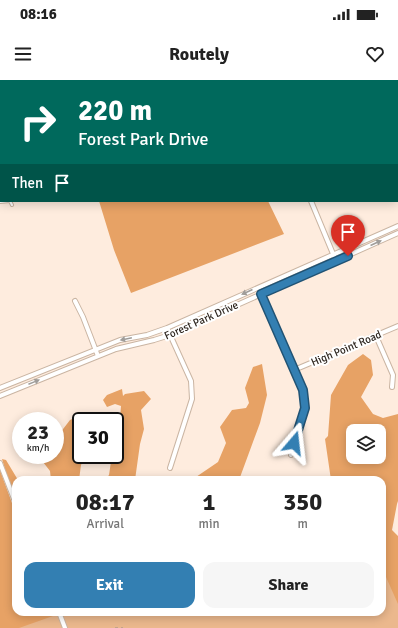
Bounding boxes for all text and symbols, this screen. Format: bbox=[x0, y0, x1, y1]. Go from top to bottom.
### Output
text: 08:16 bbox=[20, 5, 57, 23]
icon: menu bbox=[12, 43, 34, 65]
text: Routely bbox=[169, 43, 229, 65]
icon: heart bbox=[364, 43, 386, 65]
text: 220 m bbox=[78, 94, 152, 128]
icon: right bbox=[12, 96, 64, 148]
text: Forest Park Drive bbox=[78, 128, 208, 150]
icon: arrive bbox=[51, 172, 73, 194]
text: Then bbox=[12, 174, 43, 192]
pin bbox=[331, 215, 365, 256]
icon: arrive bbox=[337, 221, 359, 243]
one-way arrow bbox=[370, 240, 382, 246]
one-way arrow bbox=[241, 289, 253, 296]
street label: Forest Park Drive bbox=[162, 298, 240, 343]
street label: High Point Road bbox=[309, 328, 383, 369]
one-way arrow bbox=[120, 336, 132, 342]
one-way arrow bbox=[29, 379, 40, 385]
speed limit sign: 30 bbox=[72, 412, 124, 464]
text: 23 bbox=[27, 420, 49, 445]
position arrow bbox=[273, 422, 315, 464]
map controls bbox=[346, 424, 386, 464]
button: layers bbox=[346, 424, 386, 464]
text: km/h bbox=[27, 442, 49, 454]
text: 08:17 bbox=[76, 487, 135, 517]
text: 1 bbox=[203, 487, 215, 517]
text: 350 bbox=[283, 487, 322, 517]
text: Arrival bbox=[87, 516, 124, 532]
text: min bbox=[199, 516, 220, 532]
text: m bbox=[298, 516, 308, 532]
button: Exit bbox=[24, 562, 195, 608]
button: Share bbox=[203, 562, 374, 608]

